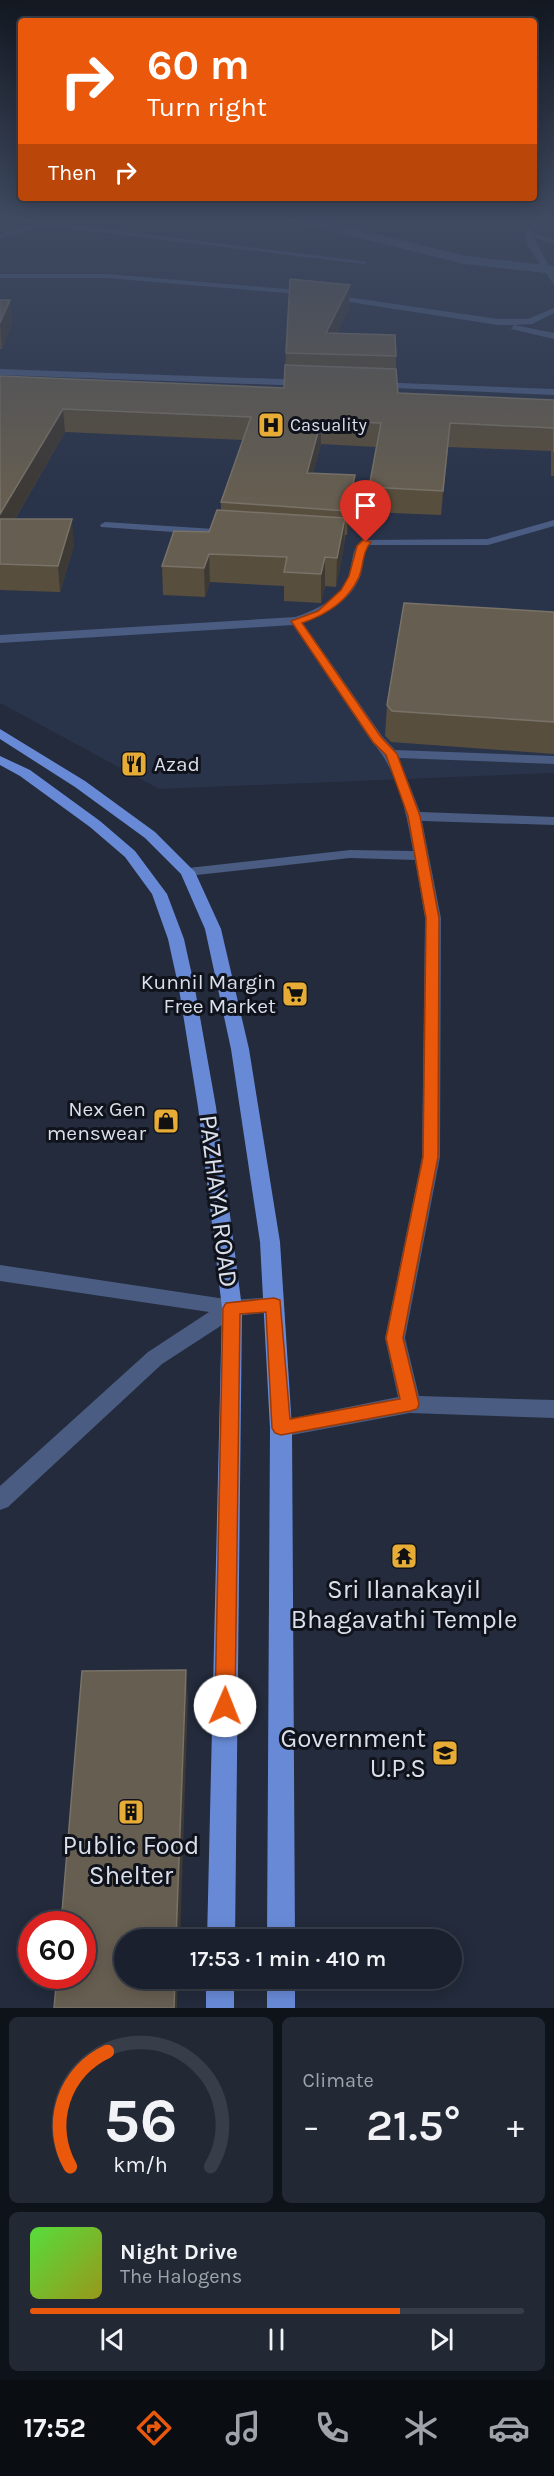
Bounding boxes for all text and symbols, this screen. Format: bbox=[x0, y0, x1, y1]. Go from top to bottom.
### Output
text: 60 m bbox=[147, 40, 250, 90]
icon: right bbox=[48, 42, 126, 120]
text: Turn right bbox=[147, 91, 267, 123]
icon: right bbox=[109, 156, 142, 189]
text: Then bbox=[48, 160, 97, 186]
hospital icon: Casuality bbox=[256, 410, 286, 440]
place label: Casuality bbox=[290, 414, 367, 436]
pin bbox=[340, 480, 391, 542]
icon: arrive bbox=[349, 489, 382, 522]
restaurant icon: Azad bbox=[119, 749, 149, 779]
place label: Azad bbox=[154, 752, 200, 776]
place label: Kunnil Margin Free Market bbox=[141, 970, 276, 1018]
supermarket icon: Kunnil Margin Free Market bbox=[280, 979, 310, 1009]
place label: Nex Gen menswear bbox=[47, 1097, 146, 1145]
shop icon: Nex Gen menswear bbox=[151, 1106, 181, 1136]
street label: PAZHAYA ROAD bbox=[193, 1113, 244, 1289]
temple icon: Sri Ilanakayil Bhagavathi Temple bbox=[389, 1541, 419, 1571]
place label: Sri Ilanakayil Bhagavathi Temple bbox=[291, 1574, 517, 1635]
position arrow bbox=[193, 1674, 257, 1738]
place label: Government U.P.S bbox=[280, 1723, 426, 1784]
school or university icon: Government U.P.S bbox=[430, 1738, 460, 1768]
building icon: Public Food Shelter bbox=[116, 1797, 146, 1827]
place label: Public Food Shelter bbox=[63, 1830, 199, 1891]
speed limit sign: 60 bbox=[18, 1911, 96, 1989]
text: 17:53 · 1 min · 410 m bbox=[190, 1946, 386, 1972]
text: Climate bbox=[303, 2069, 374, 2092]
text: 56 bbox=[104, 2084, 178, 2157]
text: 21.5° bbox=[366, 2099, 461, 2151]
text: − bbox=[303, 2107, 320, 2145]
text: + bbox=[507, 2107, 524, 2145]
text: km/h bbox=[114, 2152, 168, 2177]
text: Night Drive bbox=[120, 2239, 238, 2265]
text: The Halogens bbox=[120, 2265, 242, 2288]
icon: previous bbox=[96, 2323, 129, 2356]
icon: pause bbox=[260, 2323, 293, 2356]
icon: next bbox=[425, 2323, 458, 2356]
icon: directions bbox=[133, 2407, 175, 2449]
icon: music bbox=[222, 2407, 264, 2449]
icon: phone bbox=[311, 2407, 353, 2449]
icon: climate bbox=[400, 2407, 442, 2449]
icon: car bbox=[488, 2407, 530, 2449]
text: 17:52 bbox=[23, 2412, 86, 2444]

